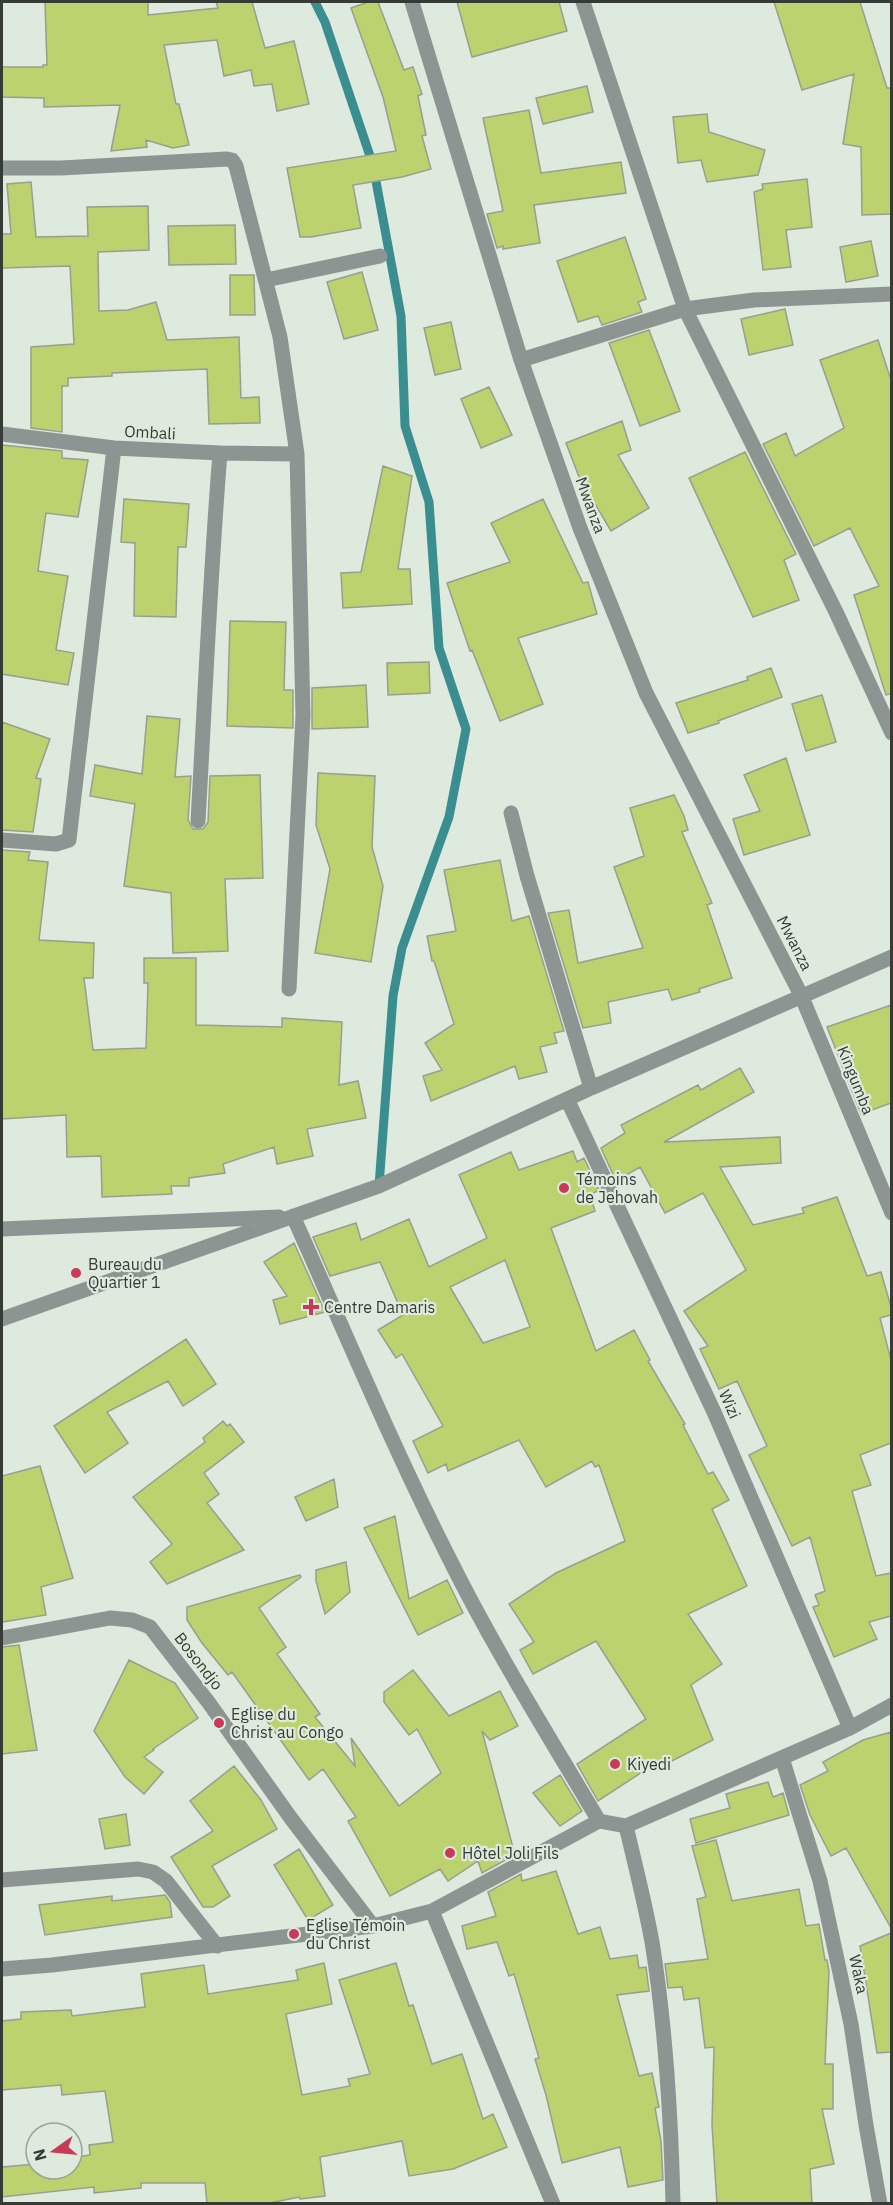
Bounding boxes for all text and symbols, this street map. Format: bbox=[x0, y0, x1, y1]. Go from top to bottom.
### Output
street label: Ombali bbox=[124, 421, 176, 443]
street label: Mwanza bbox=[572, 474, 611, 536]
street label: Mwanza bbox=[773, 912, 817, 974]
street label: Kingumba bbox=[833, 1043, 879, 1118]
place label: Témoins de Jehovah bbox=[576, 1169, 658, 1207]
marker: Témoins de Jehovah bbox=[557, 1181, 571, 1195]
place label: Bureau du Quartier 1 bbox=[88, 1254, 162, 1292]
marker: Bureau du Quartier 1 bbox=[69, 1266, 83, 1280]
place label: Centre Damaris bbox=[324, 1297, 435, 1317]
marker: Centre Damaris bbox=[302, 1298, 320, 1316]
street label: Wizi bbox=[715, 1386, 745, 1422]
street label: Bosondjo bbox=[170, 1628, 228, 1694]
place label: Eglise du Christ au Congo bbox=[231, 1704, 344, 1742]
marker: Eglise du Christ au Congo bbox=[212, 1716, 226, 1730]
place label: Kiyedi bbox=[627, 1754, 671, 1774]
marker: Kiyedi bbox=[608, 1757, 622, 1771]
place label: Hôtel Joli Fils bbox=[462, 1843, 559, 1863]
marker: Hôtel Joli Fils bbox=[443, 1846, 457, 1860]
place label: Eglise Témoin du Christ bbox=[306, 1915, 405, 1953]
marker: Eglise Témoin du Christ bbox=[287, 1927, 301, 1941]
street label: Waka bbox=[845, 1953, 873, 1996]
north arrow bbox=[24, 2121, 84, 2181]
text: N bbox=[28, 2147, 51, 2163]

